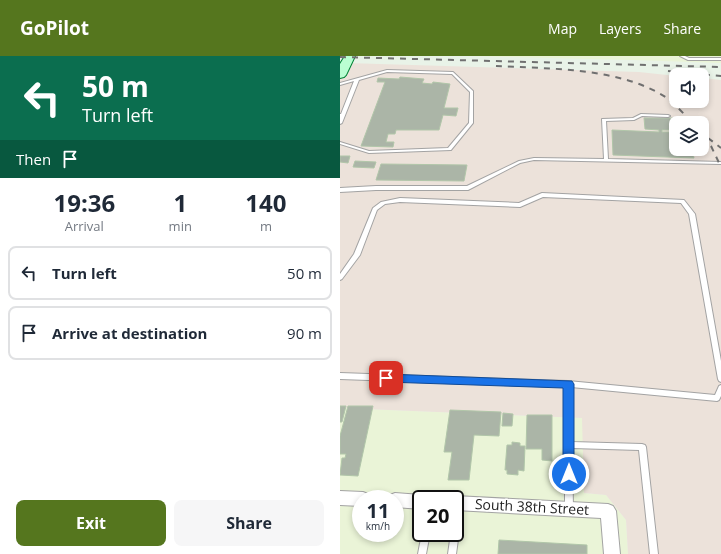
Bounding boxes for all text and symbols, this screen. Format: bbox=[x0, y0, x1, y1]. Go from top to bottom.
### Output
text: GoPilot bbox=[20, 15, 89, 41]
text: Map bbox=[548, 19, 577, 38]
text: Layers bbox=[599, 19, 641, 38]
text: Share bbox=[663, 19, 701, 38]
text: 50 m bbox=[82, 67, 149, 105]
map controls bbox=[669, 68, 709, 156]
button: sound bbox=[669, 68, 709, 108]
icon: left bbox=[16, 72, 68, 124]
text: Turn left bbox=[82, 103, 153, 127]
button: layers bbox=[669, 116, 709, 156]
icon: arrive bbox=[59, 148, 81, 170]
text: Then bbox=[16, 149, 51, 169]
text: 19:36 bbox=[53, 186, 115, 219]
text: 1 bbox=[173, 186, 187, 219]
text: 140 bbox=[245, 186, 287, 219]
text: Arrival bbox=[65, 217, 104, 235]
text: min bbox=[169, 217, 192, 235]
text: m bbox=[260, 217, 272, 235]
icon: left bbox=[18, 262, 40, 284]
text: Turn left bbox=[52, 263, 117, 283]
text: 50 m bbox=[287, 263, 322, 283]
icon: arrive bbox=[18, 322, 40, 344]
text: Arrive at destination bbox=[52, 323, 207, 343]
text: 90 m bbox=[287, 323, 322, 343]
pin bbox=[369, 361, 403, 395]
icon: arrive bbox=[375, 367, 397, 389]
position arrow bbox=[548, 453, 590, 495]
speed limit sign: 20 bbox=[412, 490, 464, 542]
street label: South 38th Street bbox=[474, 494, 590, 519]
text: 11 bbox=[367, 497, 389, 524]
button: Exit bbox=[16, 500, 166, 546]
button: Share bbox=[174, 500, 324, 546]
text: km/h bbox=[366, 519, 390, 533]

